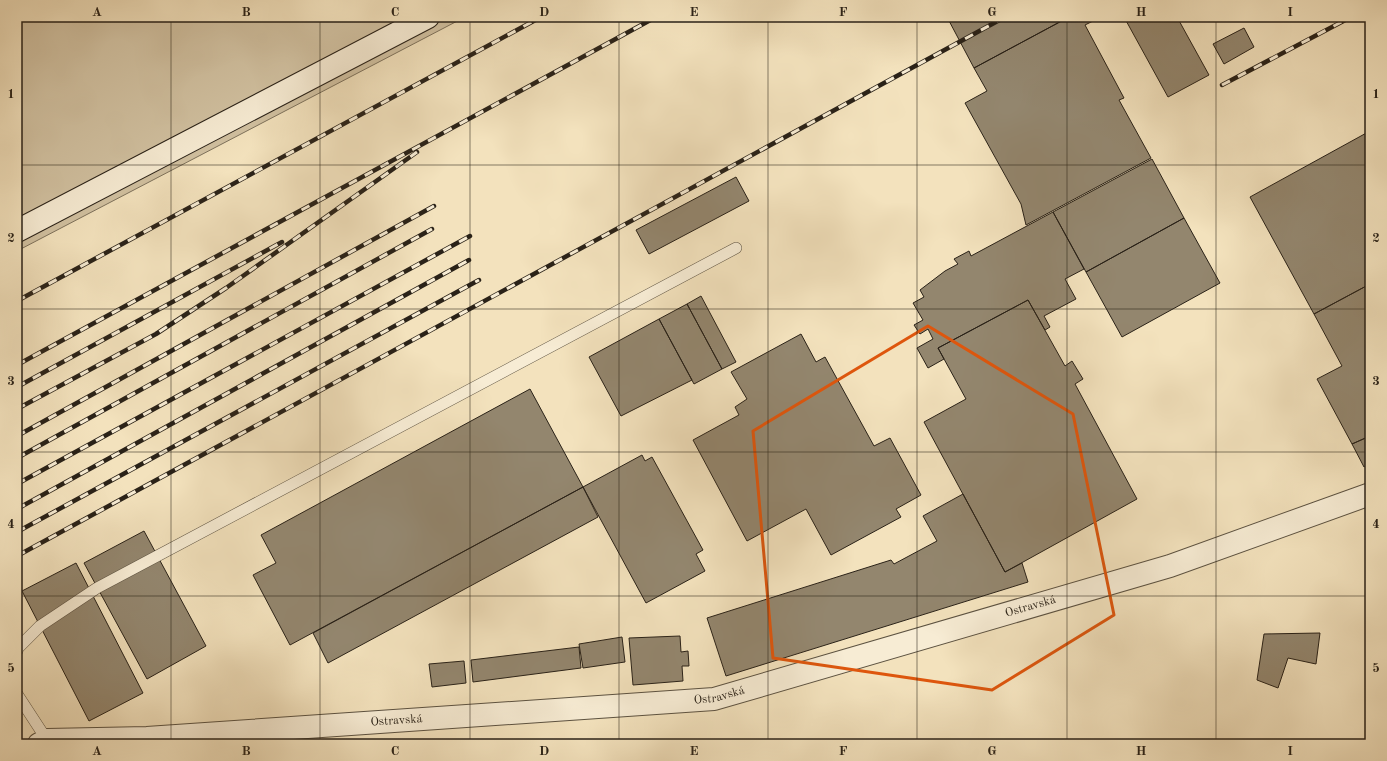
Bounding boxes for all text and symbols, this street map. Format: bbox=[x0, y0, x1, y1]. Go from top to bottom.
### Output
text: A bbox=[92, 6, 102, 19]
text: B bbox=[241, 6, 251, 19]
text: C bbox=[391, 6, 399, 19]
text: D bbox=[539, 6, 549, 19]
text: E bbox=[690, 6, 699, 19]
text: F bbox=[839, 6, 848, 19]
text: G bbox=[987, 6, 997, 19]
text: H bbox=[1136, 6, 1147, 19]
text: I bbox=[1287, 6, 1293, 19]
text: 1 bbox=[7, 88, 15, 101]
text: 1 bbox=[1372, 88, 1380, 101]
text: 2 bbox=[7, 232, 15, 245]
text: 2 bbox=[1372, 232, 1380, 245]
text: 3 bbox=[7, 375, 15, 388]
text: 3 bbox=[1372, 375, 1380, 388]
text: 4 bbox=[7, 518, 15, 531]
text: 4 bbox=[1372, 518, 1380, 531]
street label: Ostravská bbox=[1004, 594, 1057, 620]
text: 5 bbox=[7, 662, 15, 675]
text: 5 bbox=[1372, 662, 1380, 675]
street label: Ostravská bbox=[693, 684, 746, 706]
street label: Ostravská bbox=[370, 713, 423, 729]
text: A bbox=[92, 745, 102, 758]
text: B bbox=[241, 745, 251, 758]
text: C bbox=[391, 745, 399, 758]
text: D bbox=[539, 745, 549, 758]
text: E bbox=[690, 745, 699, 758]
text: F bbox=[839, 745, 848, 758]
text: G bbox=[987, 745, 997, 758]
text: H bbox=[1136, 745, 1147, 758]
text: I bbox=[1287, 745, 1293, 758]

